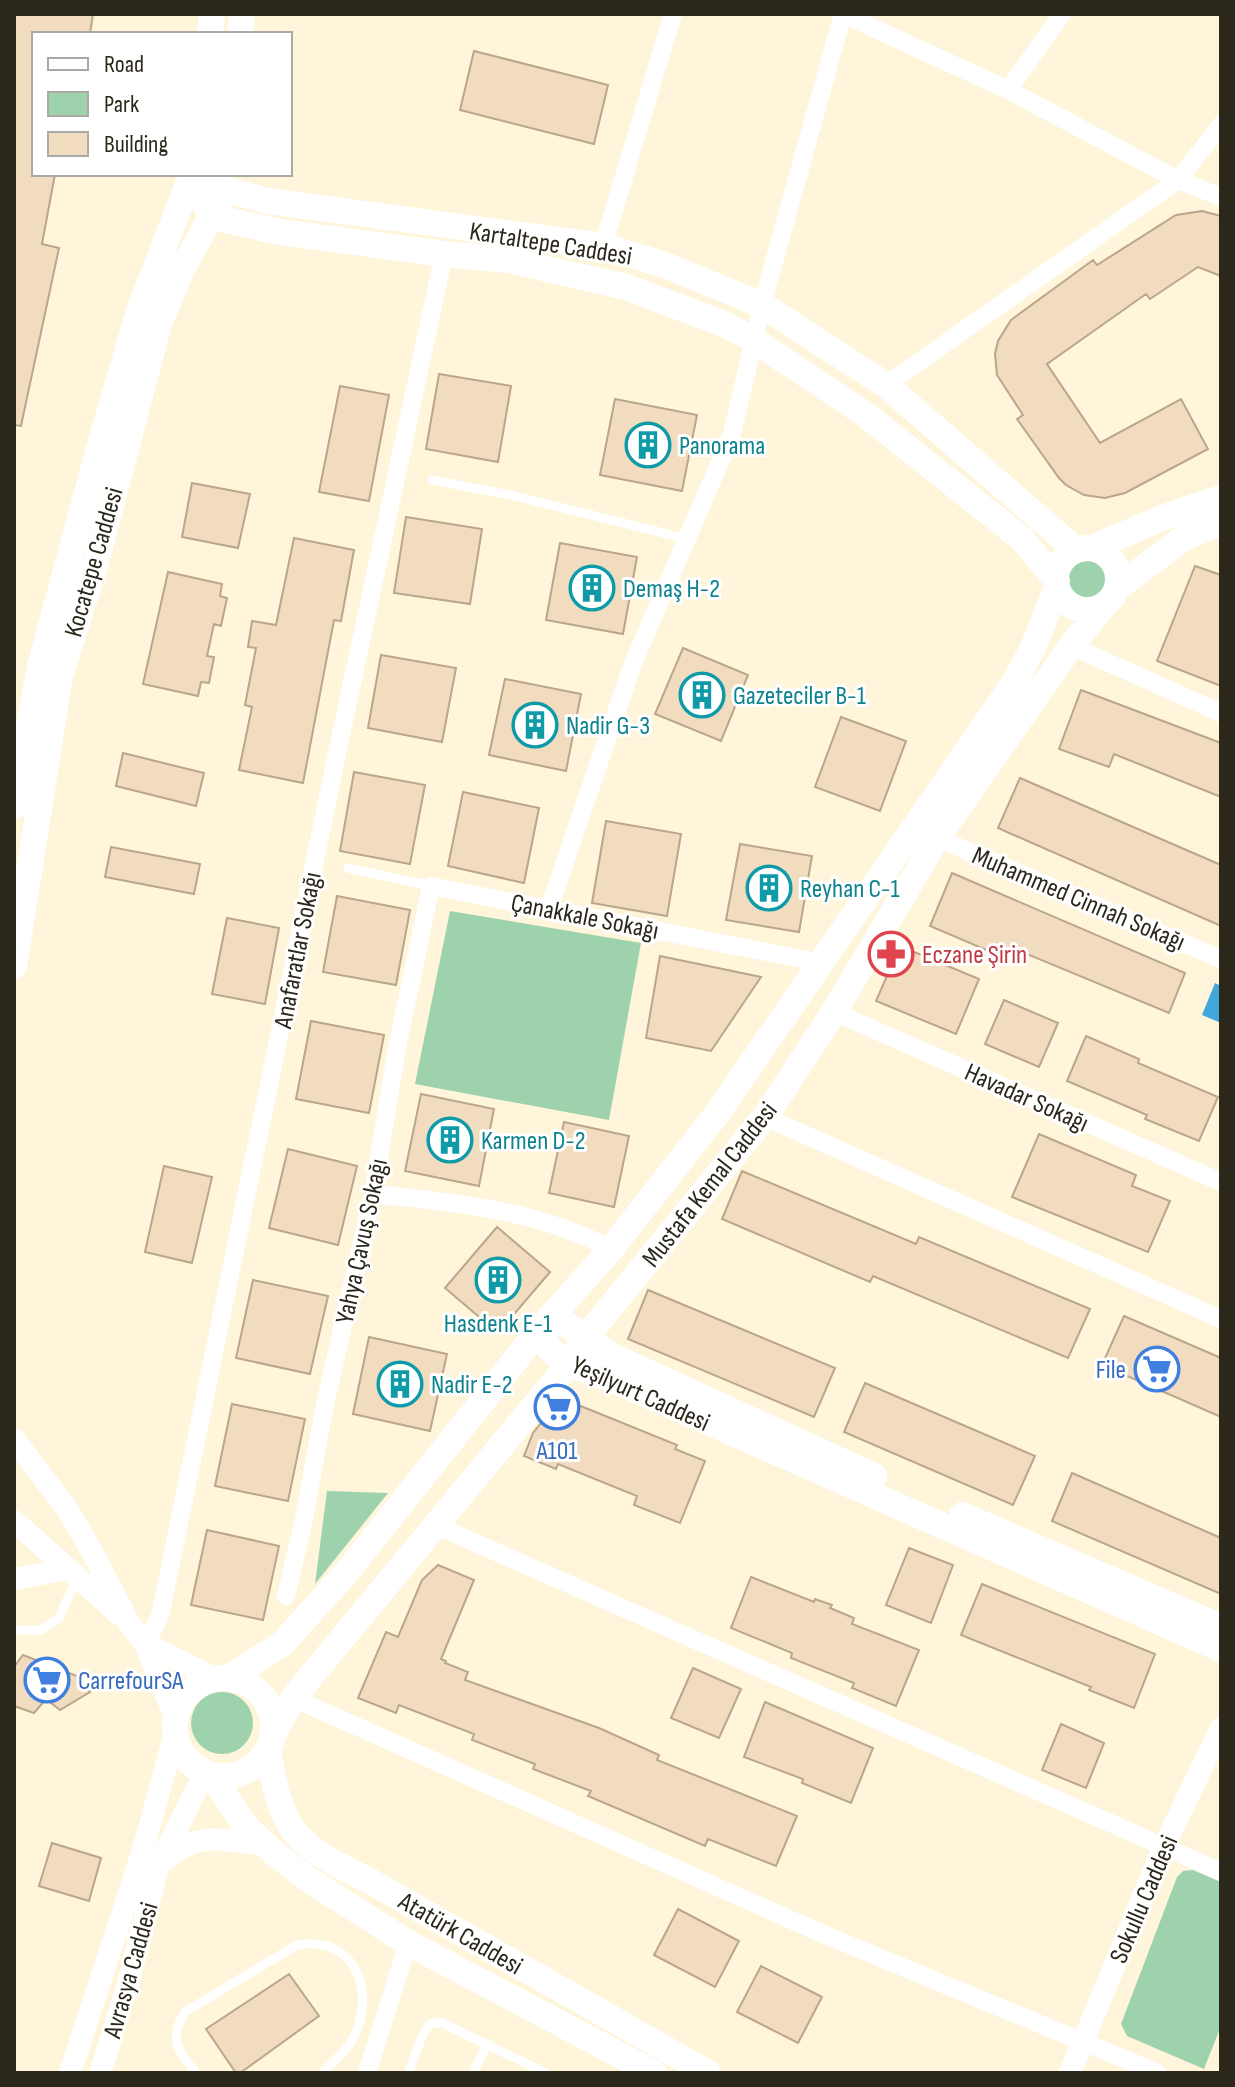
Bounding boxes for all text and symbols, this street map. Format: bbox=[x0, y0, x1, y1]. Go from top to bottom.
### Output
legend bbox=[32, 32, 292, 176]
text: Road bbox=[104, 50, 144, 79]
text: Park bbox=[104, 90, 139, 119]
text: Building bbox=[104, 130, 168, 159]
street label: Kartaltepe Caddesi bbox=[467, 216, 634, 273]
building icon: Panorama bbox=[624, 421, 672, 469]
place label: Panorama bbox=[679, 431, 765, 462]
street label: Kocatepe Caddesi bbox=[58, 484, 131, 641]
building icon: Demaş H-2 bbox=[568, 564, 616, 612]
place label: Demaş H-2 bbox=[623, 574, 720, 605]
building icon: Gazeteciler B-1 bbox=[678, 671, 726, 719]
place label: Gazeteciler B-1 bbox=[733, 681, 866, 712]
building icon: Nadir G-3 bbox=[511, 701, 559, 749]
place label: Nadir G-3 bbox=[566, 711, 650, 742]
street label: Muhammed Cinnah Sokağı bbox=[967, 841, 1190, 958]
building icon: Reyhan C-1 bbox=[745, 864, 793, 912]
street label: Anafaratlar Sokağı bbox=[268, 870, 329, 1032]
place label: Reyhan C-1 bbox=[800, 874, 899, 905]
street label: Çanakkale Sokağı bbox=[508, 888, 661, 947]
pharmacy icon: Eczane Şirin bbox=[867, 930, 915, 978]
place label: Eczane Şirin bbox=[922, 940, 1027, 971]
street label: Havadar Sokağı bbox=[960, 1057, 1093, 1139]
street label: Mustafa Kemal Caddesi bbox=[636, 1096, 784, 1274]
building icon: Karmen D-2 bbox=[426, 1116, 474, 1164]
place label: Karmen D-2 bbox=[481, 1126, 586, 1157]
street label: Yahya Çavuş Sokağı bbox=[330, 1156, 395, 1327]
building icon: Hasdenk E-1 bbox=[474, 1256, 522, 1304]
place label: Hasdenk E-1 bbox=[444, 1309, 552, 1340]
supermarket icon: File bbox=[1133, 1345, 1181, 1393]
street label: Yeşilyurt Caddesi bbox=[566, 1350, 714, 1439]
place label: File bbox=[1096, 1355, 1126, 1386]
building icon: Nadir E-2 bbox=[376, 1360, 424, 1408]
place label: Nadir E-2 bbox=[431, 1370, 513, 1401]
supermarket icon: A101 bbox=[533, 1383, 581, 1431]
place label: A101 bbox=[536, 1436, 577, 1467]
supermarket icon: CarrefourSA bbox=[23, 1656, 71, 1704]
place label: CarrefourSA bbox=[78, 1666, 184, 1697]
street label: Sokullu Caddesi bbox=[1104, 1831, 1185, 1968]
street label: Atatürk Caddesi bbox=[392, 1886, 528, 1982]
street label: Avrasya Caddesi bbox=[97, 1899, 166, 2043]

